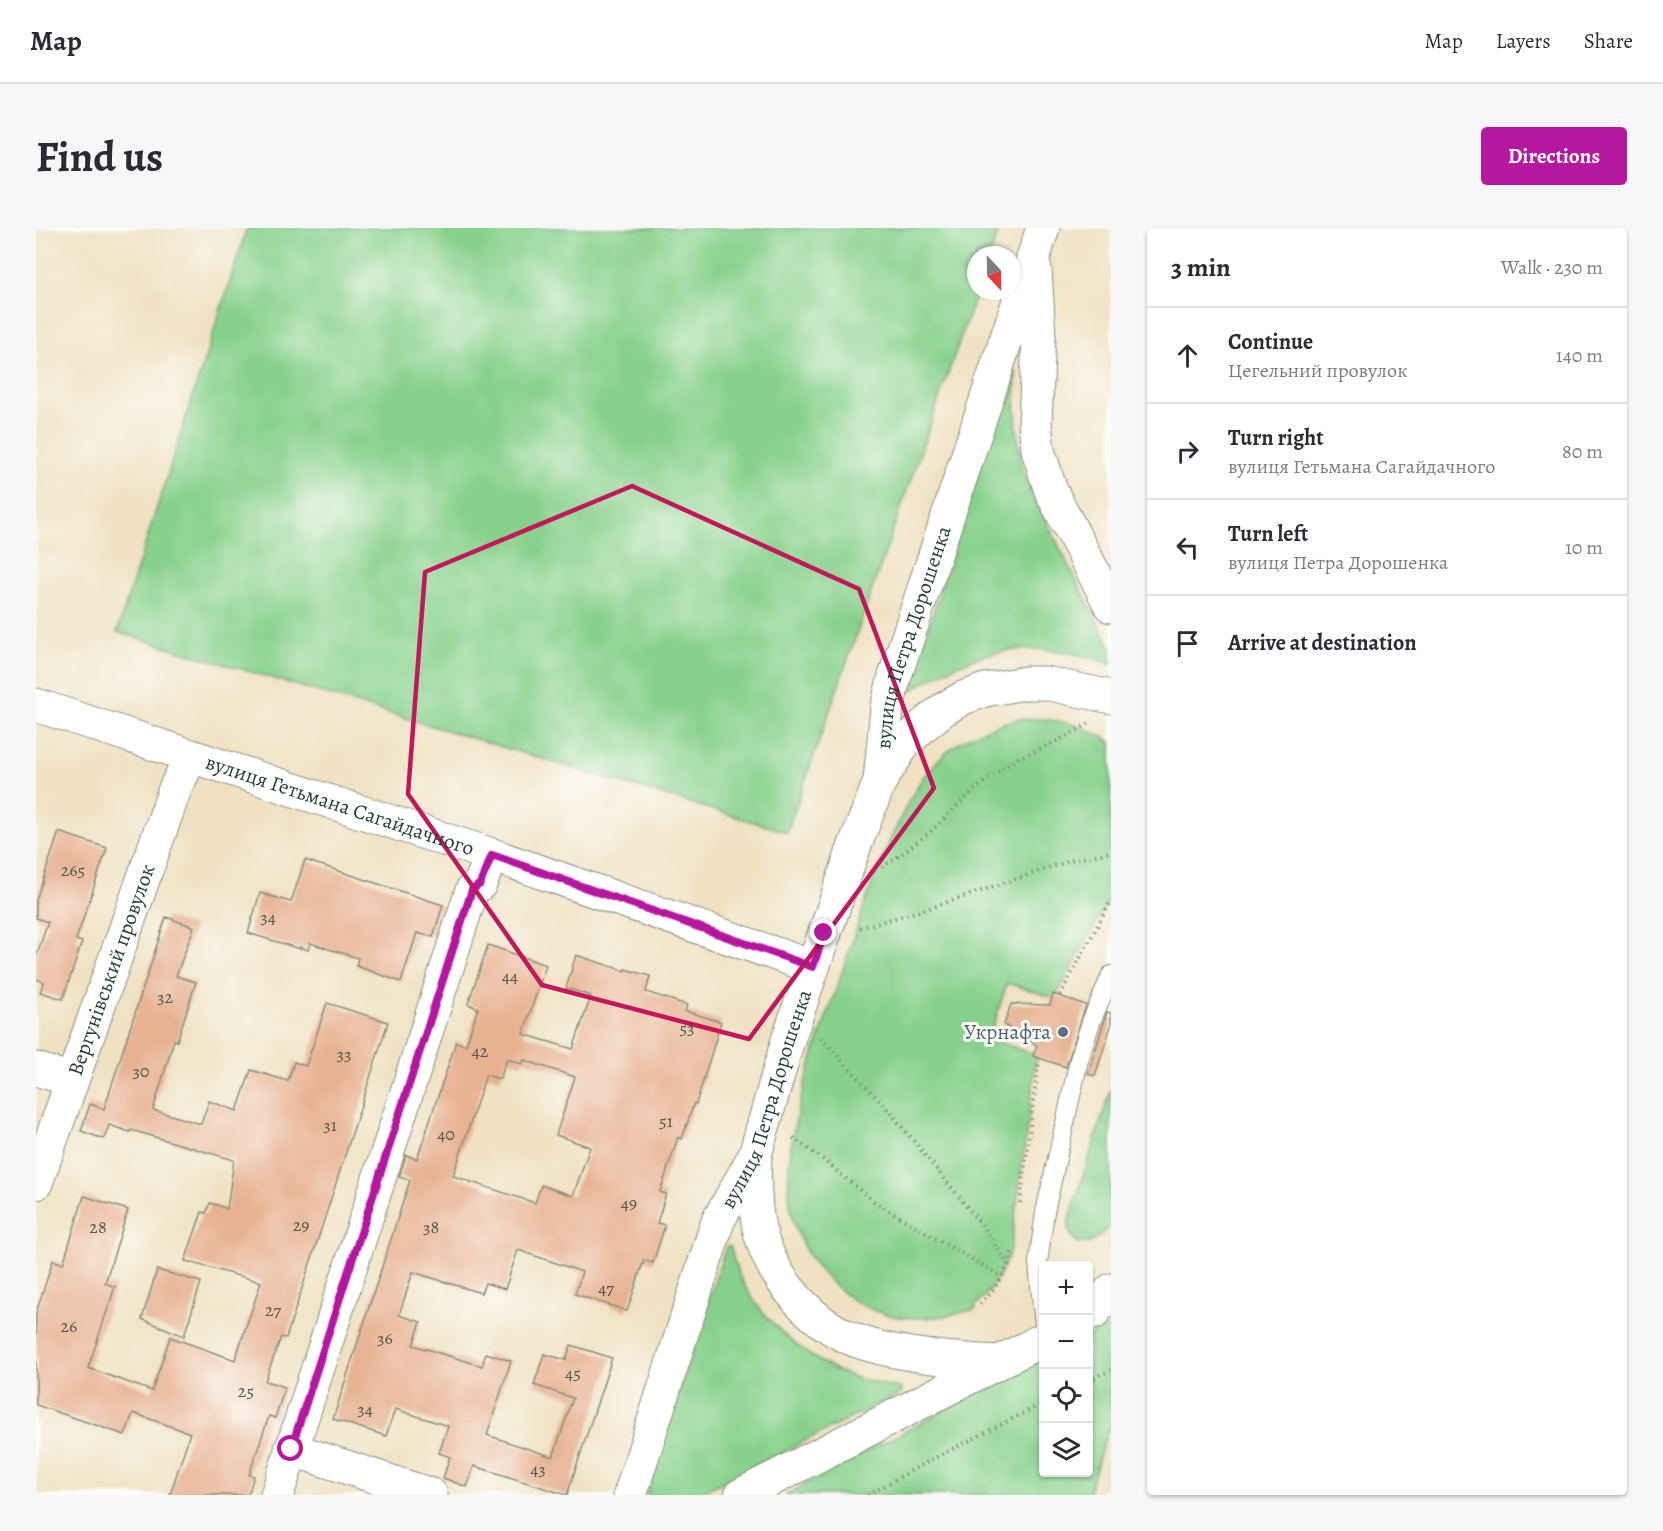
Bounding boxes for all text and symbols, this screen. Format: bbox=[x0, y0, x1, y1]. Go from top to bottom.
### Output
text: Map bbox=[30, 22, 82, 60]
text: Map bbox=[1424, 27, 1463, 55]
text: Layers bbox=[1496, 27, 1551, 55]
text: Share bbox=[1584, 27, 1633, 55]
button: Directions bbox=[1481, 127, 1627, 185]
text: Find us bbox=[36, 128, 163, 185]
north arrow bbox=[967, 246, 1021, 300]
text: 3 min bbox=[1171, 250, 1231, 285]
text: Walk · 230 m bbox=[1501, 254, 1603, 281]
text: Continue bbox=[1228, 327, 1313, 357]
icon: ahead bbox=[1171, 339, 1204, 372]
text: 140 m bbox=[1556, 342, 1603, 369]
text: Цегельний провулок bbox=[1228, 357, 1408, 384]
text: Turn right bbox=[1228, 423, 1324, 453]
icon: right bbox=[1171, 435, 1204, 468]
text: 80 m bbox=[1562, 438, 1603, 465]
text: вулиця Гетьмана Сагайдачного bbox=[1228, 453, 1495, 480]
text: Turn left bbox=[1228, 519, 1308, 549]
street label: вулиця Петра Дорошенка bbox=[869, 522, 958, 750]
icon: left bbox=[1171, 531, 1204, 564]
text: 10 m bbox=[1565, 534, 1603, 561]
text: вулиця Петра Дорошенка bbox=[1228, 549, 1448, 576]
icon: arrive bbox=[1171, 627, 1204, 660]
text: Arrive at destination bbox=[1228, 628, 1417, 658]
street label: вулиця Гетьмана Сагайдачного bbox=[202, 748, 478, 862]
house number: 265 bbox=[61, 858, 85, 882]
street label: Вергунівський провулок bbox=[61, 860, 161, 1079]
house number: 34 bbox=[260, 905, 276, 929]
route end bbox=[810, 919, 836, 945]
house number: 44 bbox=[502, 964, 518, 988]
house number: 32 bbox=[157, 985, 173, 1009]
street label: вулиця Петра Дорошенка bbox=[714, 985, 818, 1213]
house number: 53 bbox=[679, 1016, 695, 1040]
place label: Укрнафта bbox=[964, 1018, 1051, 1046]
marker: Укрнафта bbox=[1056, 1025, 1070, 1039]
house number: 42 bbox=[472, 1039, 489, 1063]
house number: 33 bbox=[337, 1042, 351, 1066]
house number: 30 bbox=[132, 1059, 150, 1083]
house number: 51 bbox=[659, 1109, 673, 1133]
house number: 31 bbox=[323, 1113, 337, 1137]
house number: 40 bbox=[437, 1122, 455, 1146]
house number: 49 bbox=[621, 1191, 637, 1215]
house number: 29 bbox=[293, 1213, 309, 1237]
house number: 28 bbox=[89, 1215, 107, 1239]
house number: 38 bbox=[423, 1215, 439, 1239]
map controls bbox=[1039, 1261, 1093, 1477]
button: + bbox=[1039, 1261, 1093, 1315]
house number: 47 bbox=[598, 1276, 614, 1300]
house number: 27 bbox=[265, 1298, 281, 1322]
house number: 26 bbox=[61, 1314, 77, 1338]
button: − bbox=[1039, 1315, 1093, 1369]
house number: 36 bbox=[377, 1326, 393, 1350]
house number: 45 bbox=[565, 1361, 581, 1385]
button: locate bbox=[1039, 1369, 1093, 1423]
house number: 25 bbox=[238, 1379, 254, 1403]
house number: 34 bbox=[357, 1397, 373, 1421]
button: layers bbox=[1039, 1423, 1093, 1477]
route start bbox=[277, 1435, 303, 1461]
house number: 43 bbox=[530, 1457, 546, 1481]

